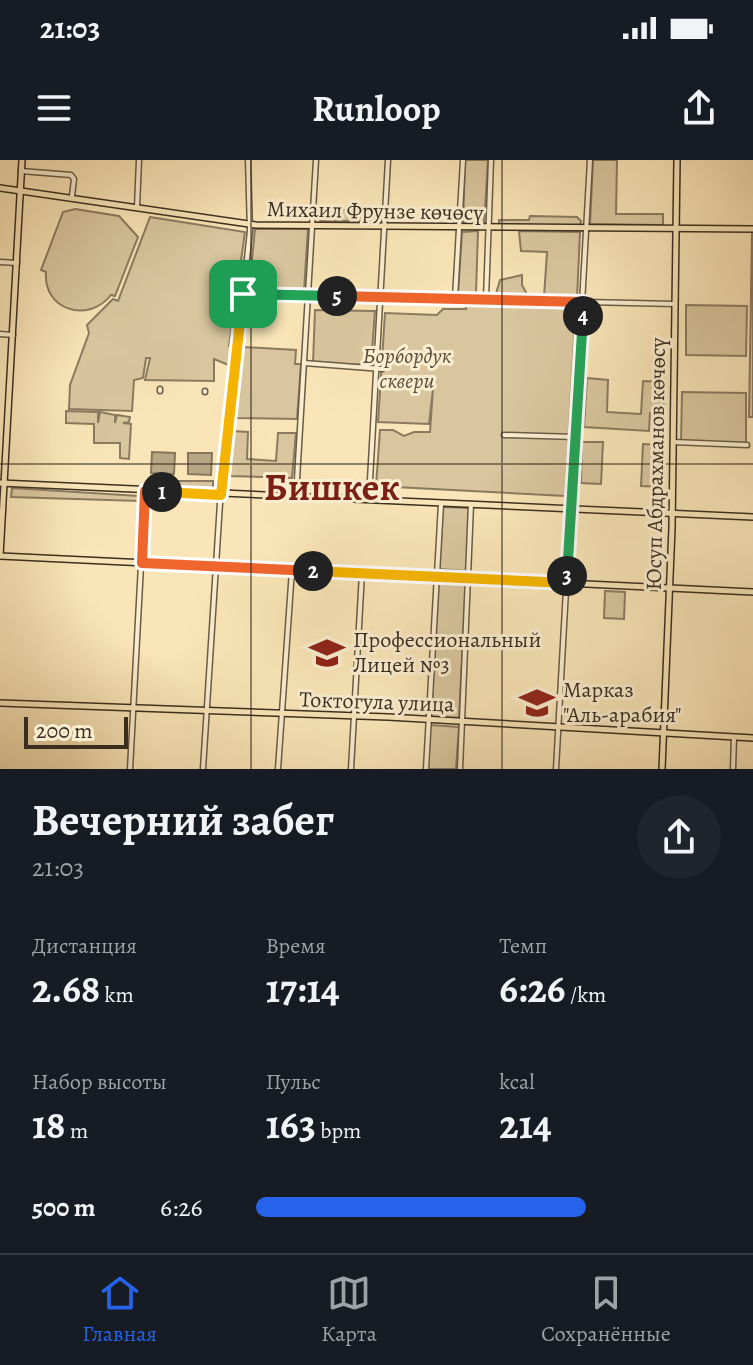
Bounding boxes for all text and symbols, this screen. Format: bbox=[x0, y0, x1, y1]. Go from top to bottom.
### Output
text: 21:03 bbox=[40, 8, 100, 48]
text: Runloop bbox=[312, 84, 441, 133]
icon: menu bbox=[32, 86, 76, 130]
icon: share bbox=[677, 86, 721, 130]
street label: Михаил Фрунзе көчөсү bbox=[266, 194, 485, 228]
pin bbox=[209, 260, 277, 328]
icon: arrive bbox=[221, 272, 265, 316]
pin: 5 bbox=[317, 276, 357, 316]
text: 5 bbox=[332, 281, 342, 311]
pin: 4 bbox=[563, 296, 603, 336]
text: 4 bbox=[578, 301, 588, 331]
street label: Юсуп Абдрахманов көчөсү bbox=[639, 336, 673, 591]
park label: Борбордук сквери bbox=[362, 341, 452, 396]
district label: Бишкек bbox=[264, 461, 400, 513]
pin: 1 bbox=[142, 472, 182, 512]
text: 1 bbox=[158, 477, 166, 507]
pin: 2 bbox=[293, 551, 333, 591]
text: 2 bbox=[308, 556, 318, 586]
pin: 3 bbox=[547, 556, 587, 596]
text: 3 bbox=[562, 561, 572, 591]
place label: Профессиональный Лицей №3 bbox=[353, 625, 541, 680]
school or university icon: Профессиональный Лицей №3 bbox=[308, 634, 346, 672]
place label: Марказ "Аль-арабия" bbox=[563, 675, 682, 730]
street label: Токтогула улица bbox=[299, 684, 456, 720]
school or university icon: Марказ "Аль-арабия" bbox=[518, 684, 556, 722]
scale bar bbox=[24, 713, 128, 749]
text: 200 m bbox=[36, 716, 93, 746]
text: Вечерний забег bbox=[32, 790, 334, 850]
button: share bbox=[637, 795, 721, 879]
text: 21:03 bbox=[32, 850, 84, 885]
text: Дистанция bbox=[32, 931, 137, 961]
text: Время bbox=[266, 931, 326, 961]
text: Темп bbox=[499, 931, 547, 961]
text: 2.68 bbox=[32, 961, 100, 1016]
text: 17:14 bbox=[266, 961, 340, 1016]
text: 6:26 bbox=[499, 961, 566, 1016]
text: km bbox=[100, 980, 134, 1010]
text: /km bbox=[566, 980, 606, 1010]
text: Набор высоты bbox=[32, 1067, 167, 1097]
text: Пульс bbox=[266, 1067, 321, 1097]
text: kcal bbox=[499, 1067, 535, 1097]
text: 18 bbox=[32, 1097, 66, 1152]
text: 163 bbox=[266, 1097, 316, 1152]
text: 214 bbox=[499, 1097, 552, 1152]
text: m bbox=[66, 1116, 88, 1146]
text: bpm bbox=[316, 1116, 361, 1146]
text: 500 m bbox=[32, 1190, 96, 1225]
text: 6:26 bbox=[160, 1190, 203, 1225]
tab: Главная bbox=[82, 1271, 157, 1349]
tab: Карта bbox=[321, 1271, 377, 1349]
tab: Сохранённые bbox=[541, 1271, 671, 1349]

